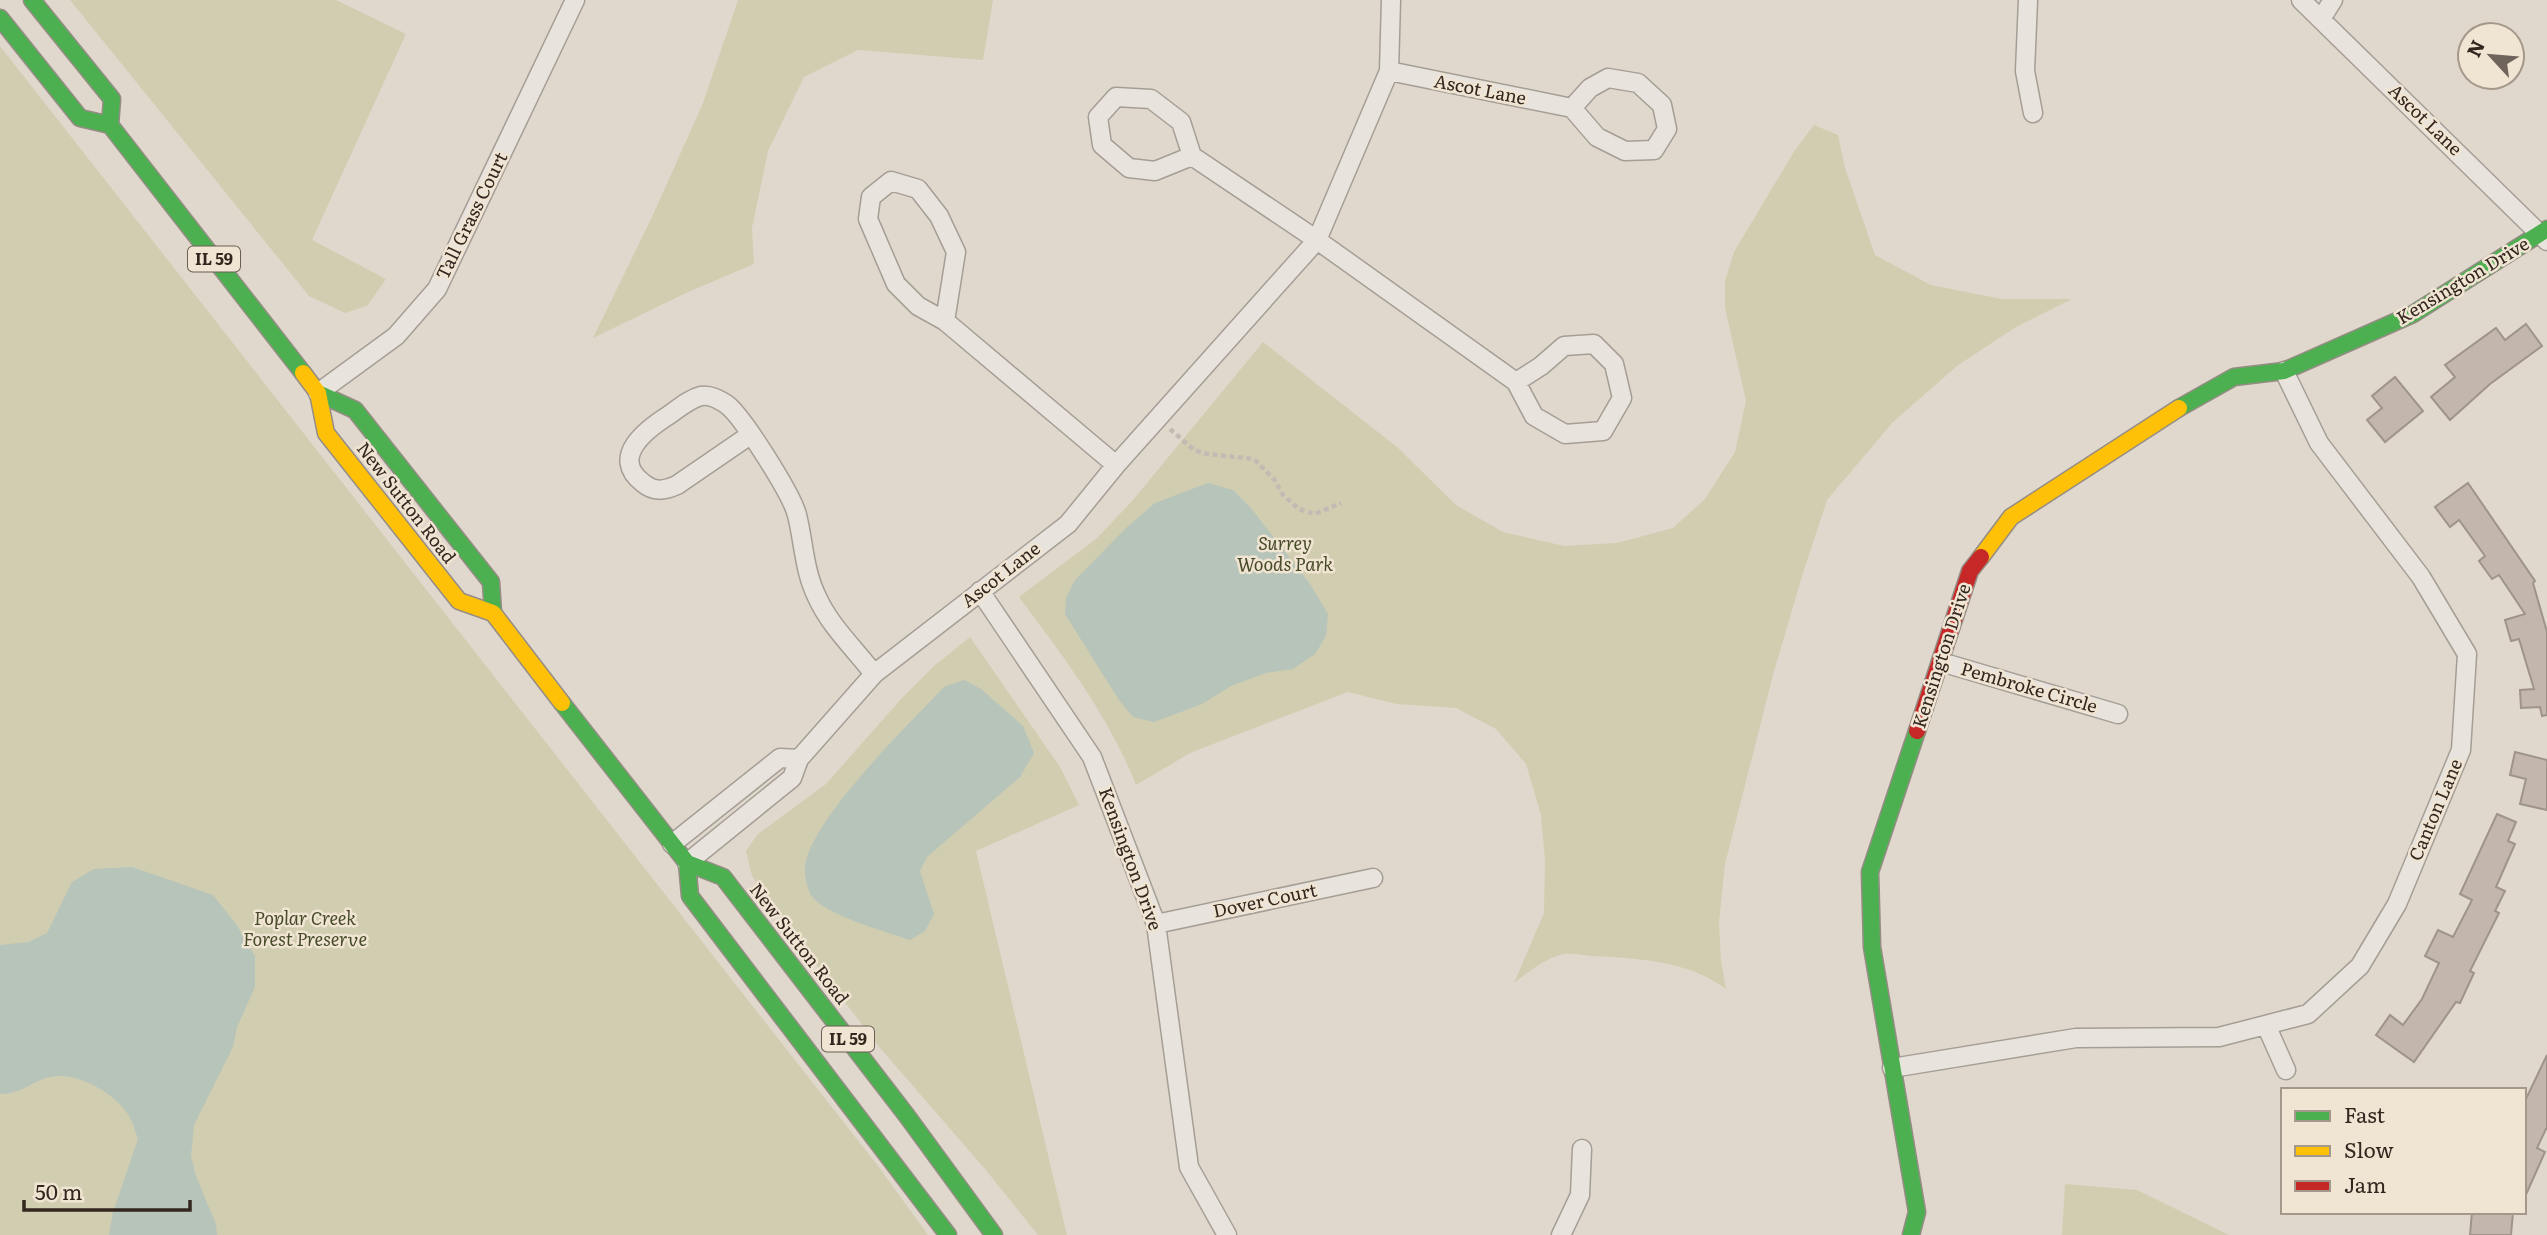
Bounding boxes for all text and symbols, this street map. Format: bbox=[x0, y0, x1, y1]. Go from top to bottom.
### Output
north arrow bbox=[2456, 21, 2526, 91]
text: N bbox=[2459, 35, 2491, 61]
street label: Ascot Lane bbox=[1432, 66, 1529, 111]
street label: Ascot Lane bbox=[2383, 77, 2469, 161]
street label: Tall Grass Court bbox=[428, 146, 514, 284]
street label: Kensington Drive bbox=[2391, 229, 2534, 330]
road number: IL 59 bbox=[188, 246, 240, 272]
street label: New Sutton Road bbox=[351, 436, 463, 569]
park label: Surrey Woods Park bbox=[1237, 529, 1333, 577]
street label: Ascot Lane bbox=[955, 534, 1045, 613]
street label: Kensington Drive bbox=[1904, 580, 1977, 731]
street label: Pembroke Circle bbox=[1958, 654, 2101, 719]
street label: Canton Lane bbox=[2401, 754, 2468, 865]
street label: Kensington Drive bbox=[1093, 783, 1170, 934]
street label: Dover Court bbox=[1210, 875, 1320, 924]
street label: New Sutton Road bbox=[744, 877, 856, 1010]
park label: Poplar Creek Forest Preserve bbox=[243, 904, 367, 952]
road number: IL 59 bbox=[822, 1026, 874, 1051]
legend bbox=[2281, 1088, 2526, 1214]
text: Fast bbox=[2344, 1098, 2385, 1129]
text: Slow bbox=[2344, 1133, 2394, 1164]
scale bar bbox=[24, 1168, 191, 1212]
text: Jam bbox=[2344, 1168, 2386, 1199]
text: 50 m bbox=[35, 1175, 82, 1206]

